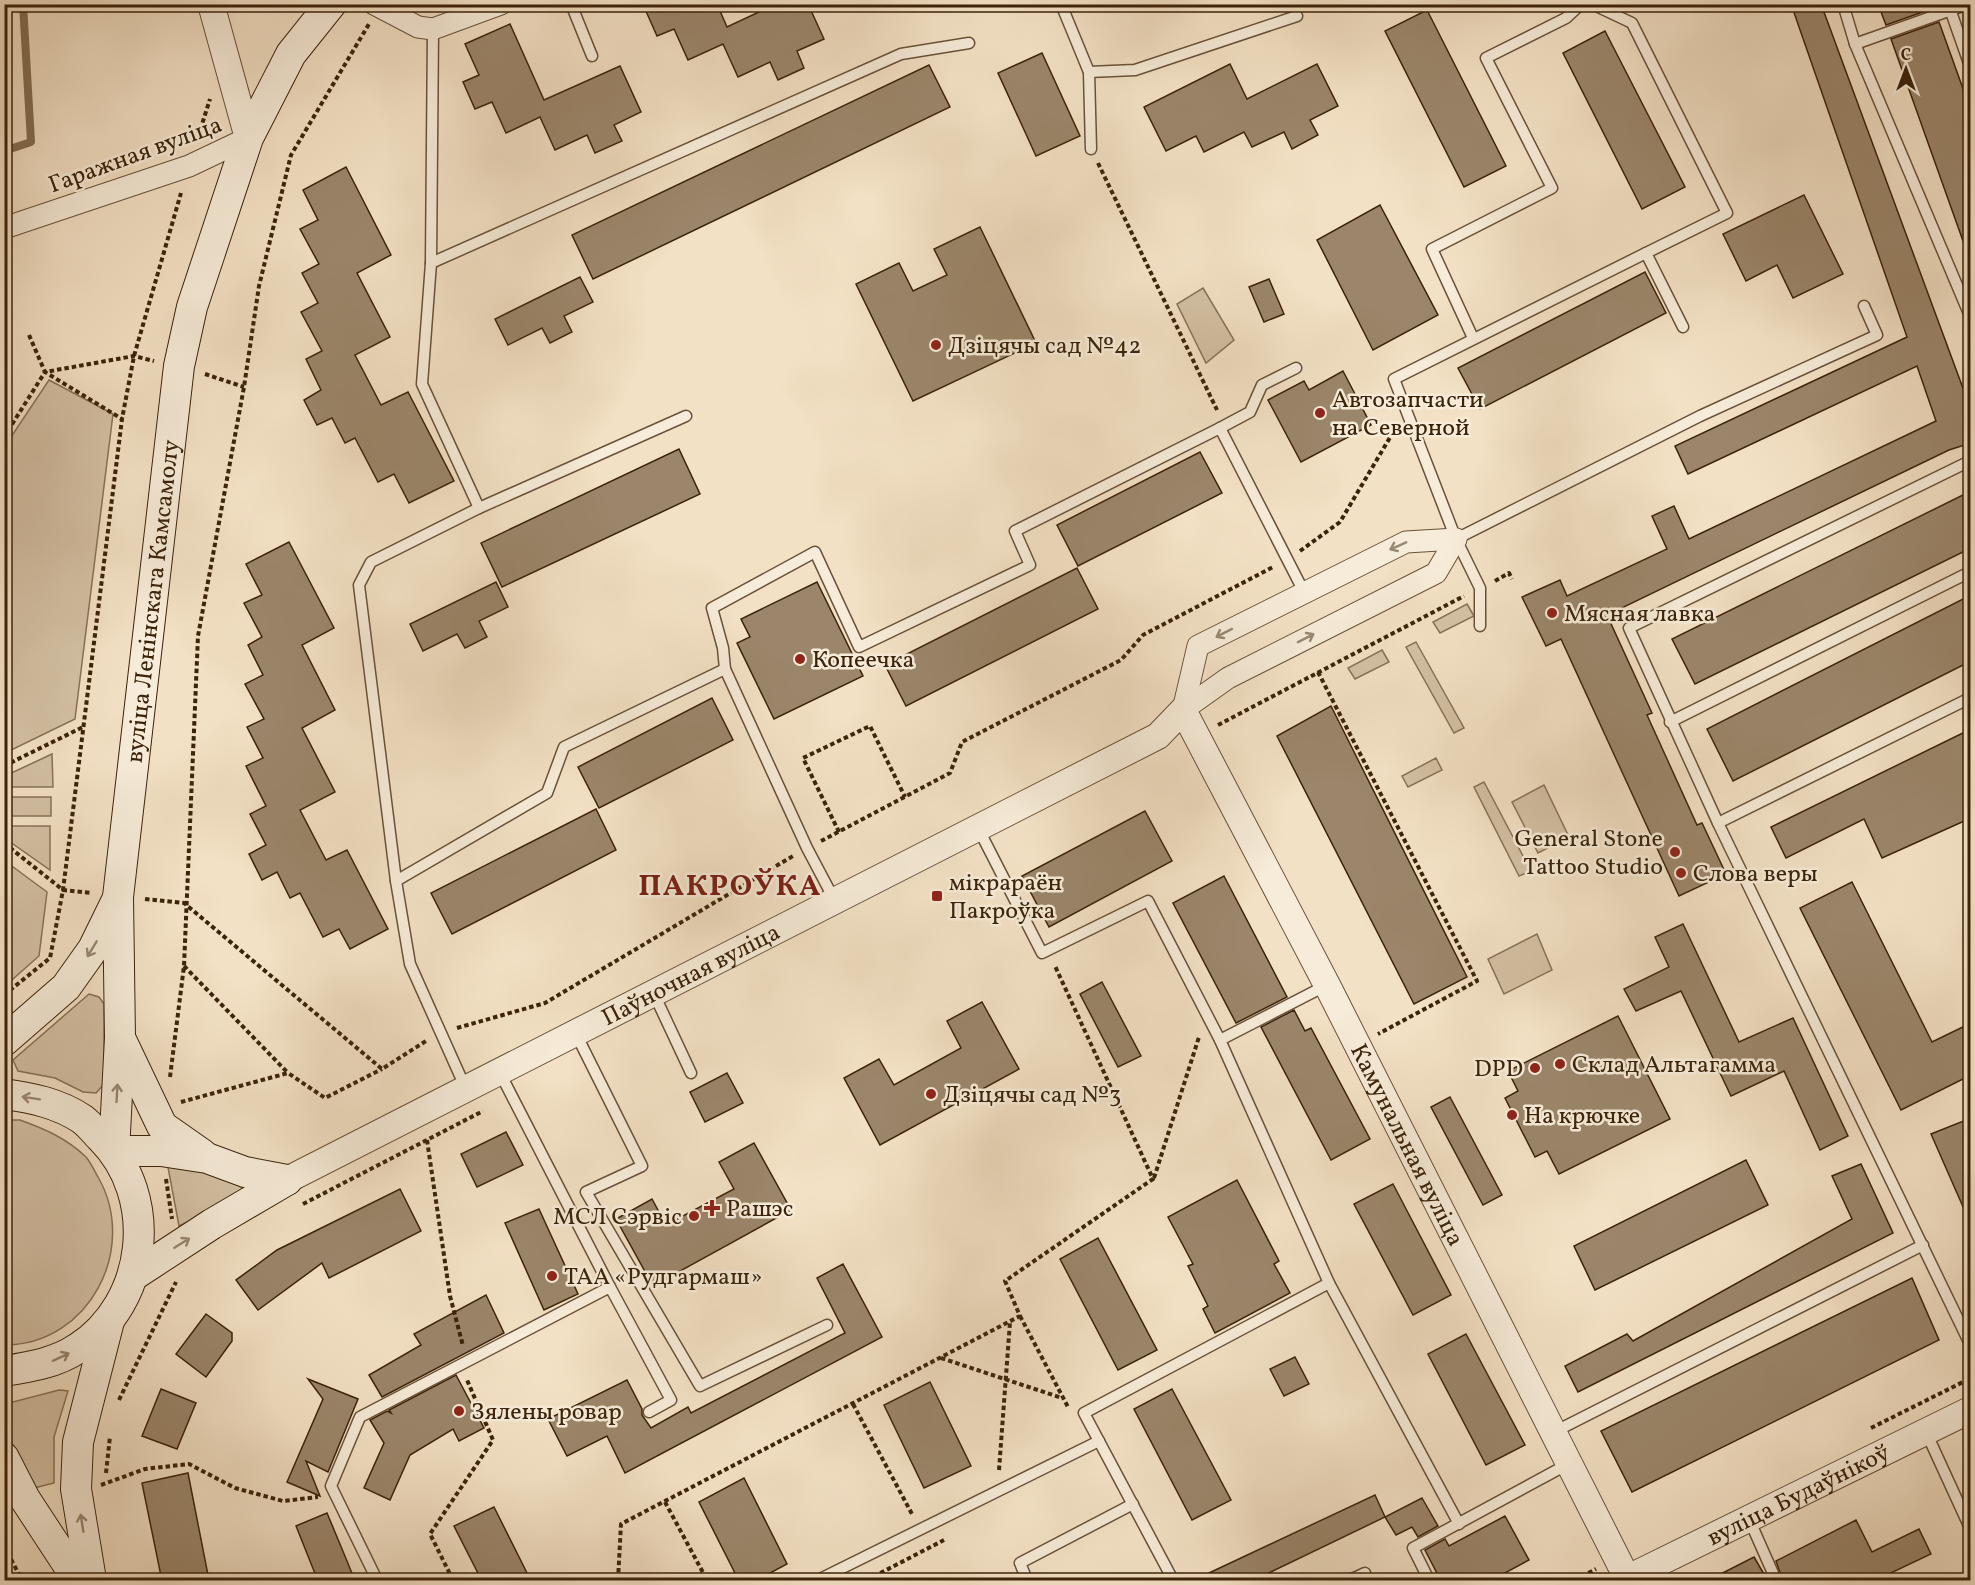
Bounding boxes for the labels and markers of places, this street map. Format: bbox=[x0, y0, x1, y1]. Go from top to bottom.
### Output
place label: Дзіцячы сад №42 bbox=[948, 330, 1141, 364]
marker: Дзіцячы сад №42 bbox=[929, 338, 943, 352]
place label: Автозапчасти на Северной bbox=[1332, 384, 1484, 446]
marker: Автозапчасти на Северной bbox=[1313, 406, 1327, 420]
place label: Мясная лавка bbox=[1564, 598, 1715, 632]
marker: Мясная лавка bbox=[1545, 606, 1559, 620]
place label: Копеечка bbox=[812, 644, 914, 678]
marker: Копеечка bbox=[793, 652, 807, 666]
place label: General Stone Tattoo Studio bbox=[1514, 823, 1663, 885]
marker: General Stone Tattoo Studio bbox=[1668, 845, 1682, 859]
place label: Слова веры bbox=[1693, 858, 1818, 892]
marker: Слова веры bbox=[1674, 866, 1688, 880]
place label: мікрараён Пакроўка bbox=[949, 867, 1062, 929]
marker: мікрараён Пакроўка bbox=[930, 889, 944, 903]
place label: Склад Альтагамма bbox=[1572, 1049, 1776, 1083]
place label: DPD bbox=[1474, 1053, 1523, 1087]
marker: Склад Альтагамма bbox=[1553, 1057, 1567, 1071]
marker: DPD bbox=[1528, 1061, 1542, 1075]
place label: Дзіцячы сад №3 bbox=[943, 1079, 1121, 1113]
marker: Дзіцячы сад №3 bbox=[924, 1087, 938, 1101]
place label: На крючке bbox=[1524, 1100, 1640, 1134]
marker: На крючке bbox=[1505, 1108, 1519, 1122]
place label: Рашэс bbox=[726, 1193, 794, 1227]
marker: Рашэс bbox=[703, 1199, 721, 1217]
place label: МСЛ Сэрвіс bbox=[553, 1201, 682, 1235]
marker: МСЛ Сэрвіс bbox=[687, 1209, 701, 1223]
place label: ТАА «Рудгармаш» bbox=[564, 1261, 762, 1295]
marker: ТАА «Рудгармаш» bbox=[545, 1269, 559, 1283]
place label: Зялены ровар bbox=[471, 1396, 622, 1430]
marker: Зялены ровар bbox=[452, 1404, 466, 1418]

